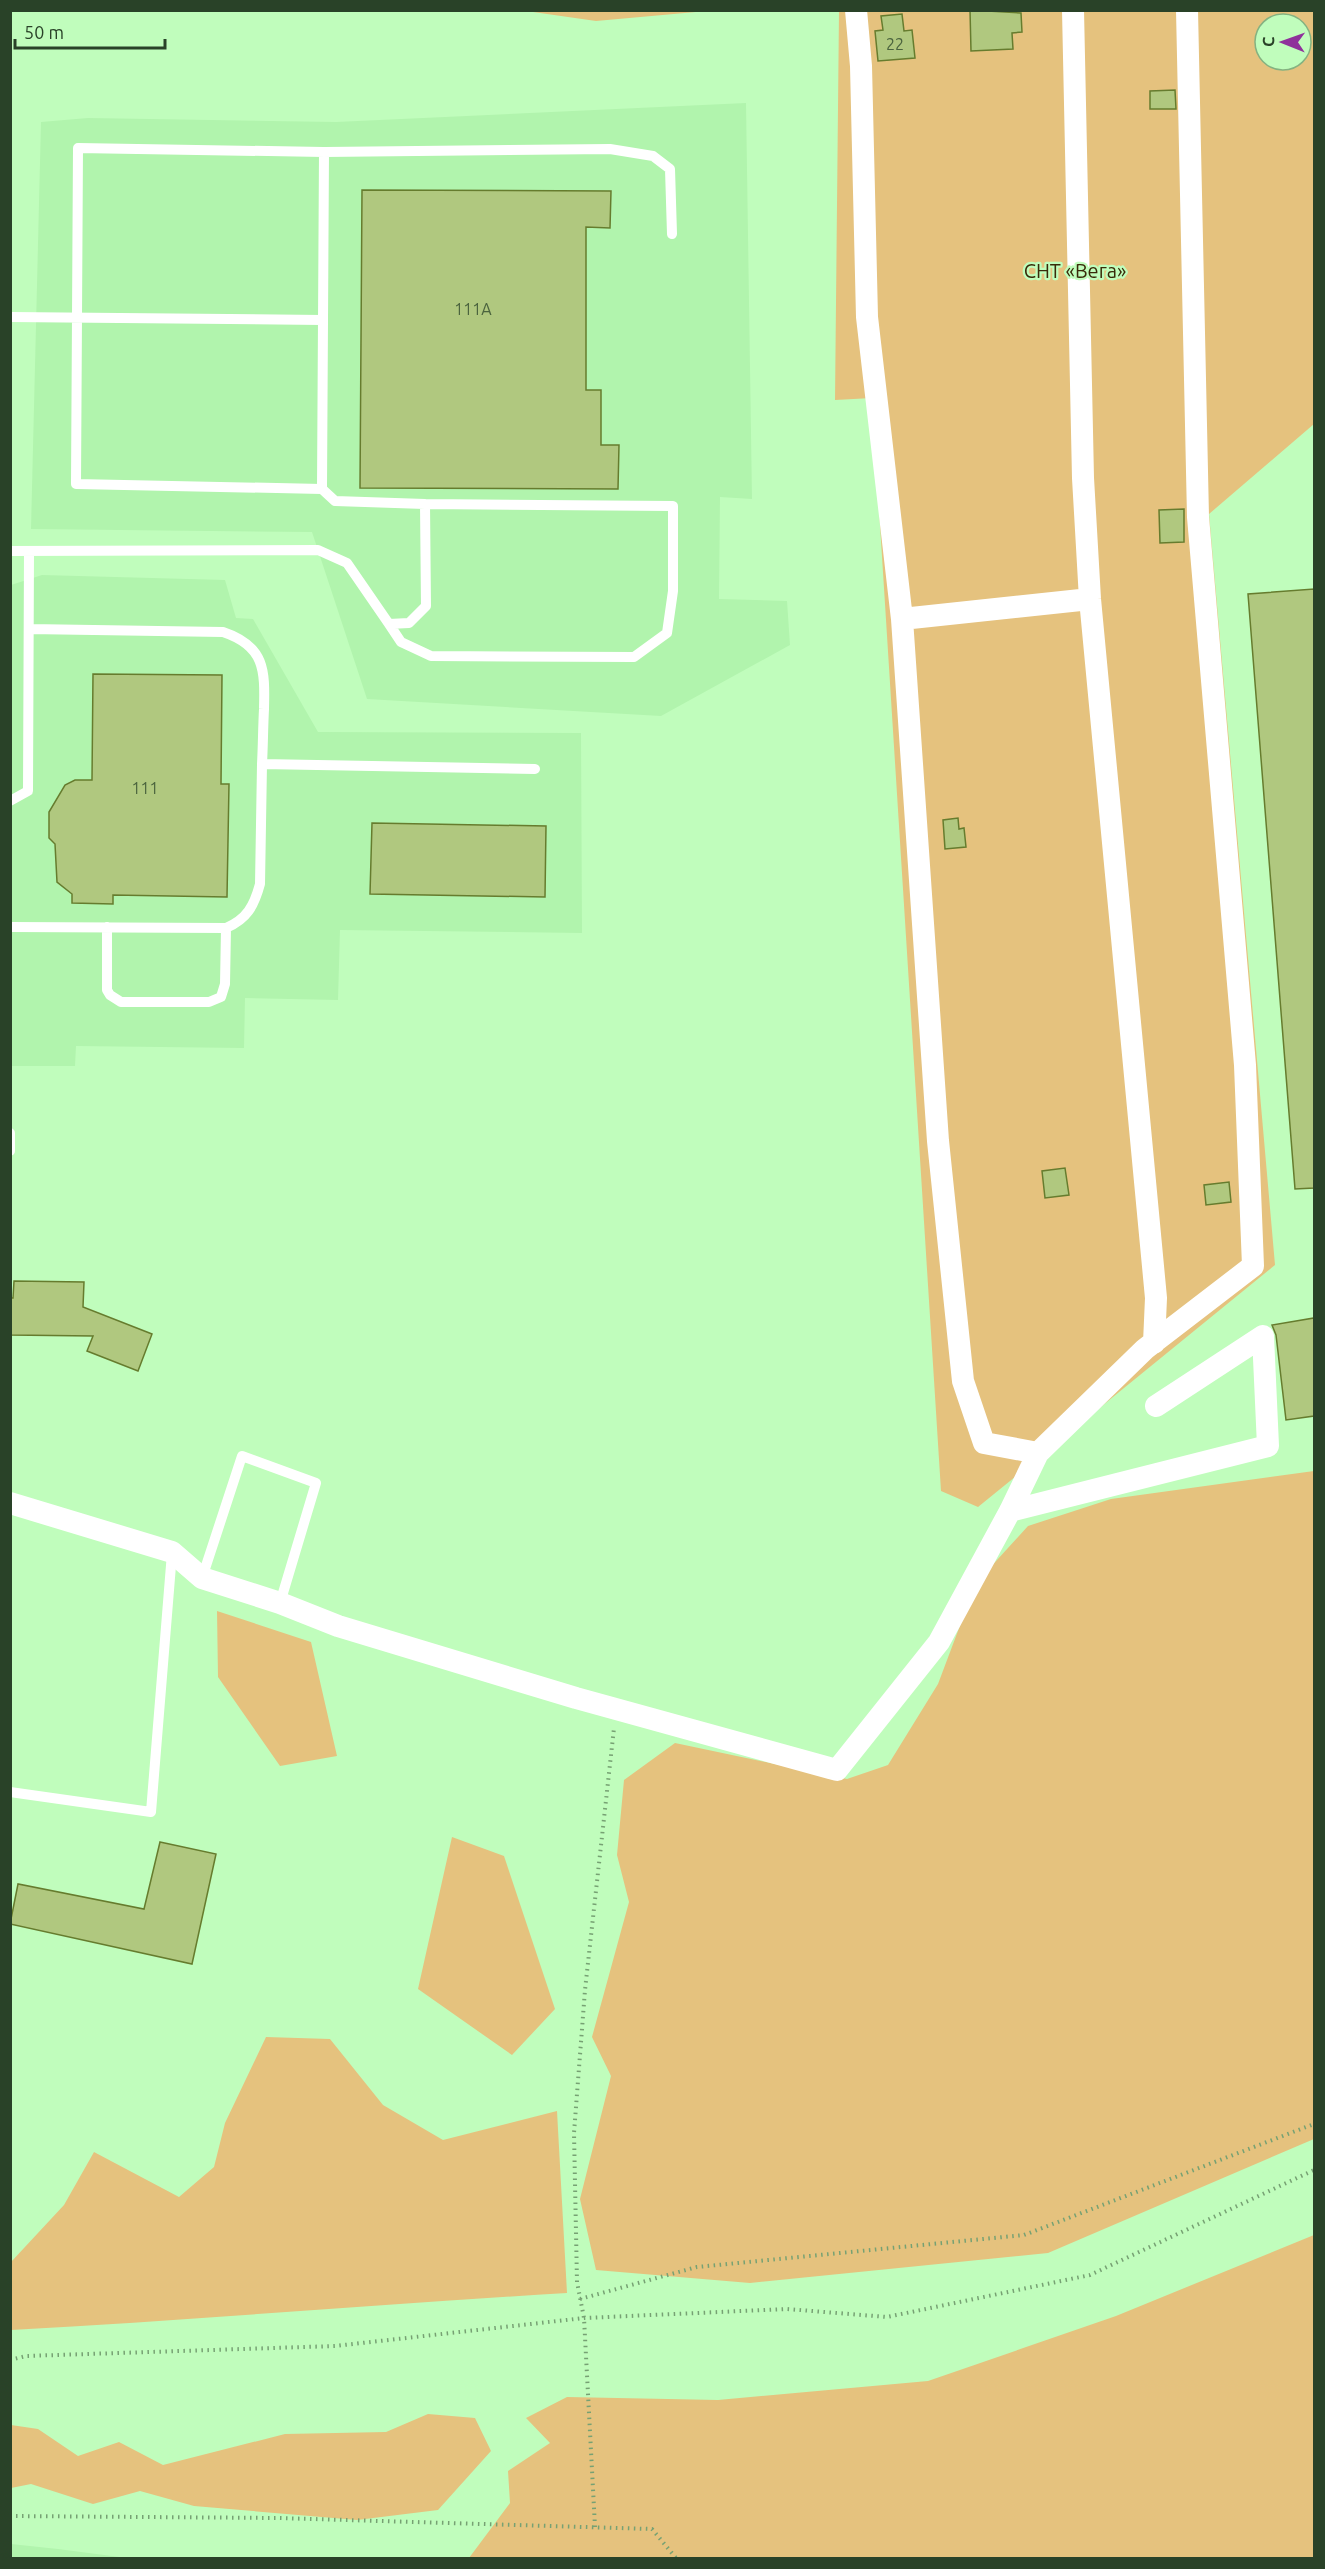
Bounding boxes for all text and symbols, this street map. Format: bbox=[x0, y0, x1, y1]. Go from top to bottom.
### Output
scale bar bbox=[15, 12, 165, 50]
north arrow bbox=[1253, 12, 1313, 72]
text: 50 m bbox=[24, 22, 64, 42]
house number: 22 bbox=[886, 35, 904, 53]
text: С bbox=[1259, 36, 1277, 47]
park label: СНТ «Вега» bbox=[1024, 259, 1126, 282]
house number: 111А bbox=[454, 300, 492, 318]
house number: 111 bbox=[131, 779, 159, 797]

